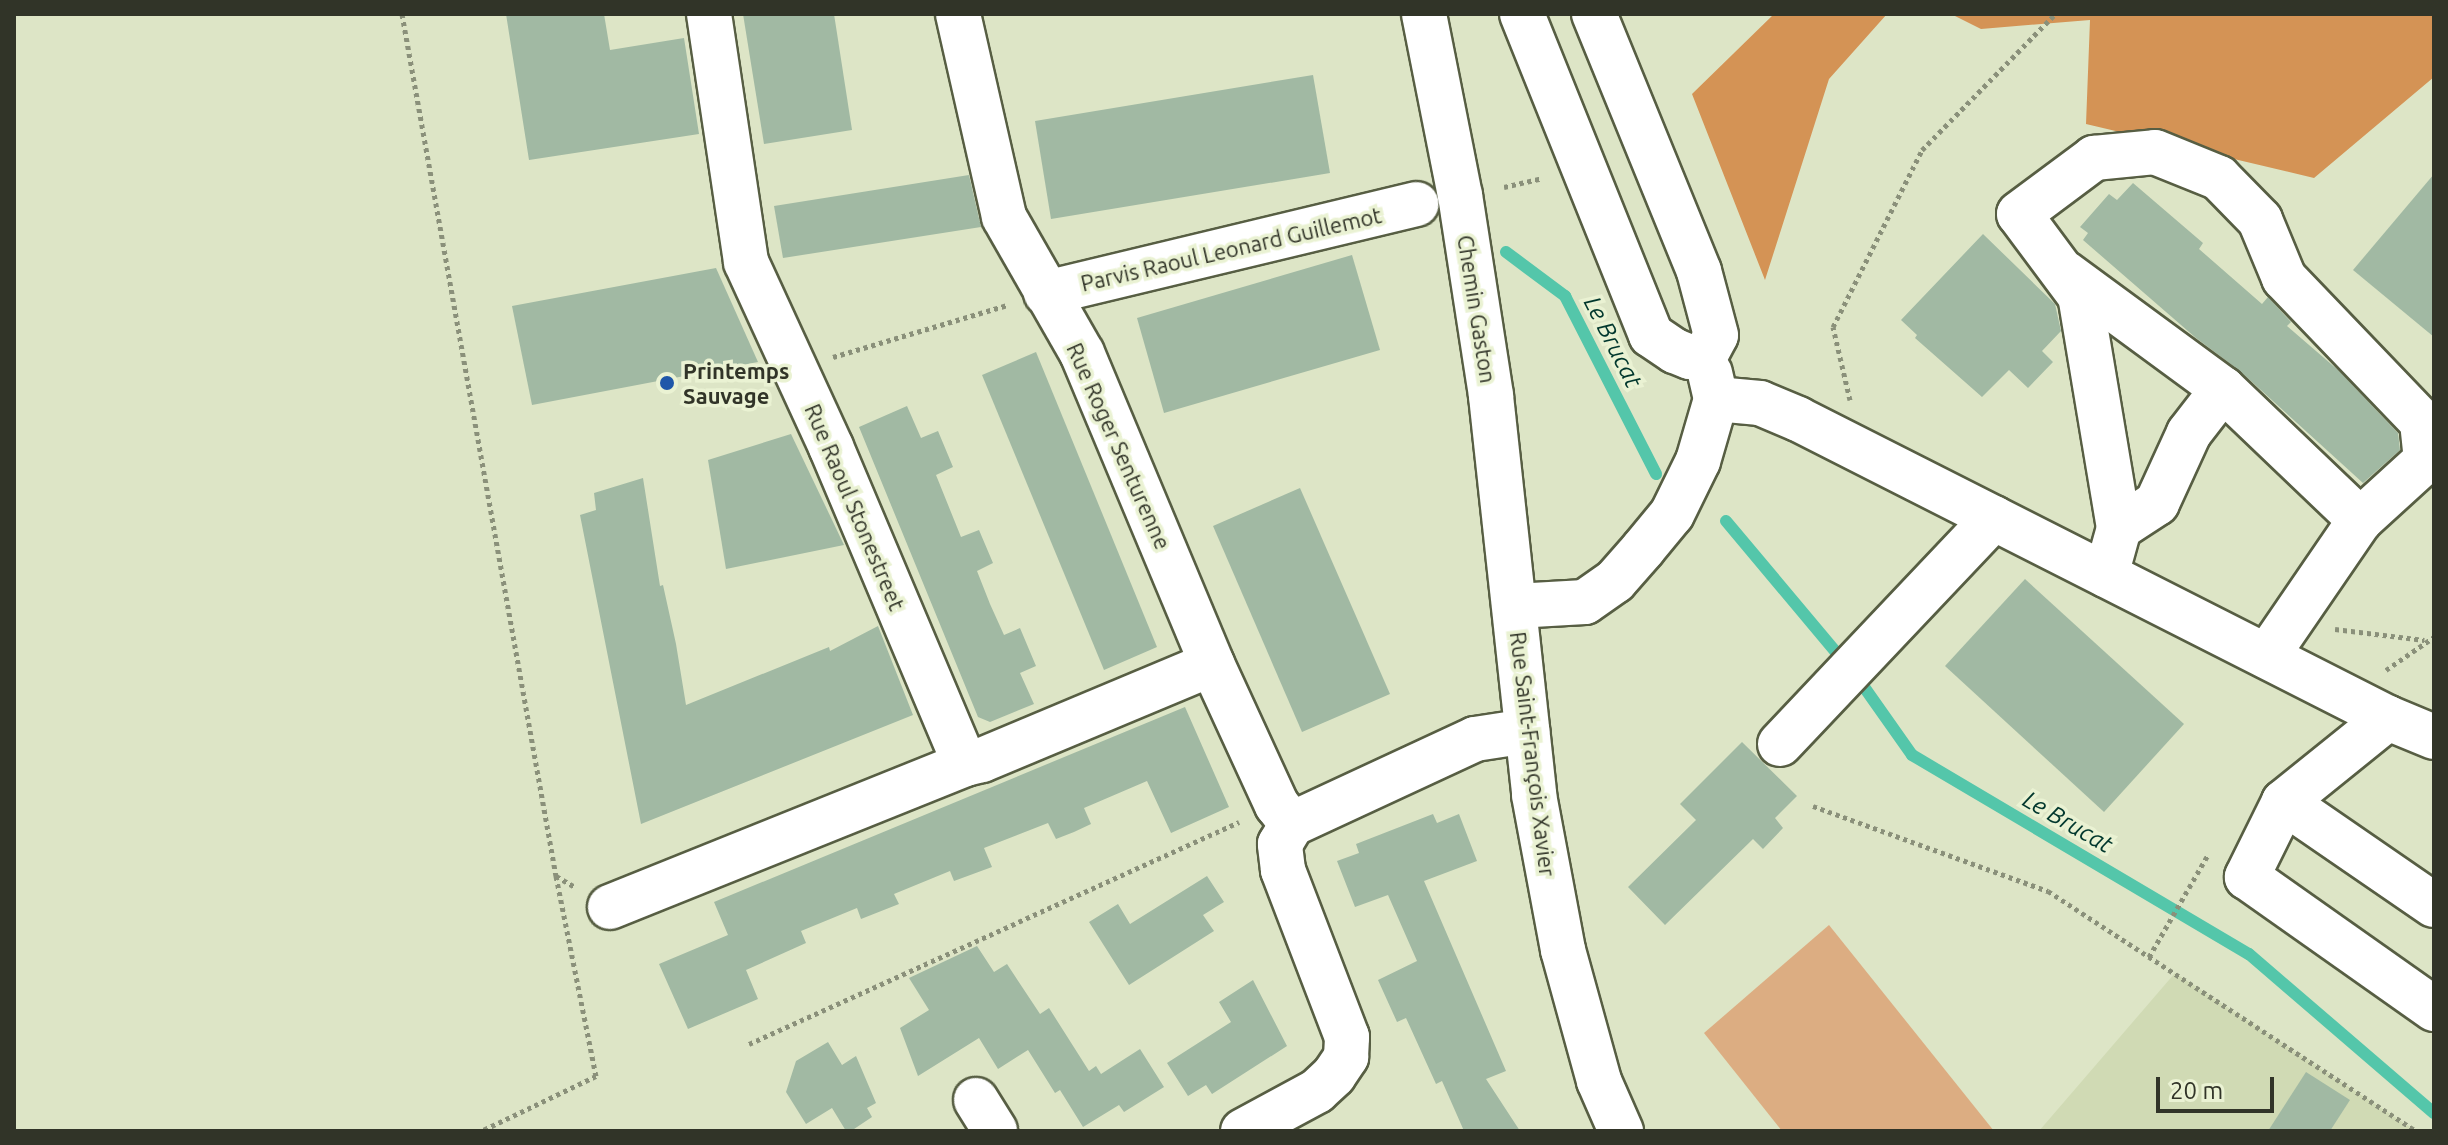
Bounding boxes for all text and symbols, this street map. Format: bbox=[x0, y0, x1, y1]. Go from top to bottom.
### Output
street label: Parvis Raoul Leonard Guillemot bbox=[1078, 202, 1384, 296]
street label: Chemin Gaston bbox=[1452, 233, 1502, 385]
water label: Le Brucat bbox=[1578, 291, 1648, 393]
street label: Rue Roger Senturenne bbox=[1062, 339, 1176, 553]
place label: Printemps Sauvage bbox=[683, 357, 789, 408]
marker: Printemps Sauvage bbox=[658, 374, 676, 392]
street label: Rue Raoul Stonestreet bbox=[800, 400, 910, 614]
street label: Rue Saint-François Xavier bbox=[1505, 630, 1561, 878]
water label: Le Brucat bbox=[2018, 785, 2118, 859]
scale bar bbox=[2160, 1061, 2278, 1111]
text: 20 m bbox=[2170, 1077, 2223, 1104]

